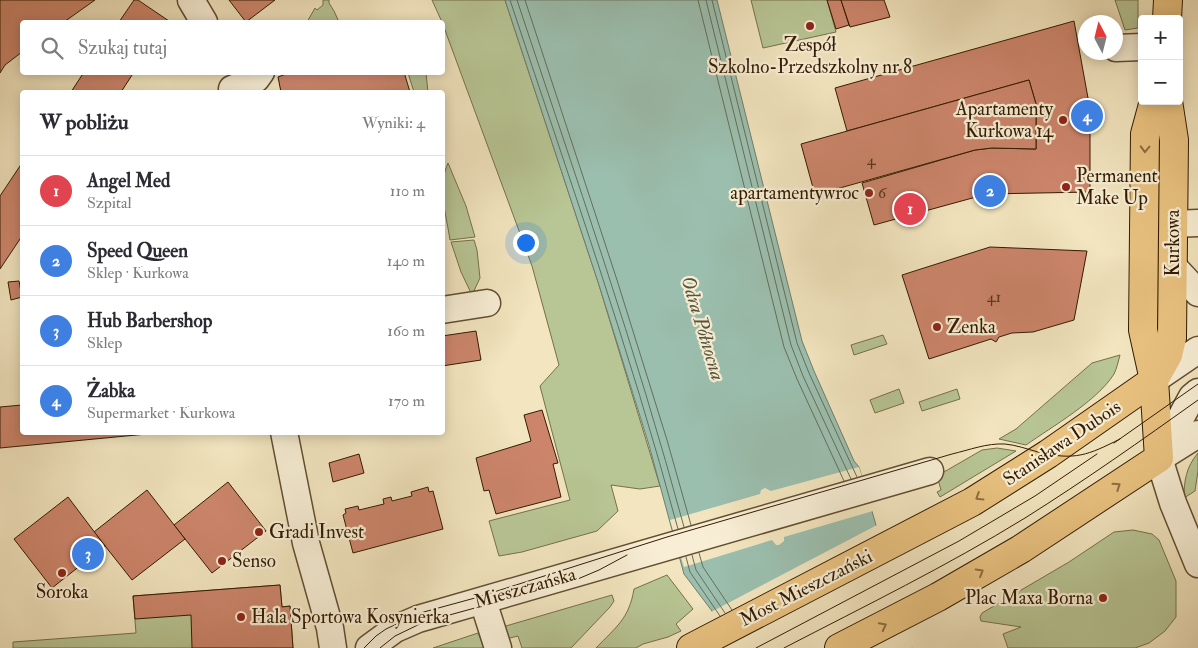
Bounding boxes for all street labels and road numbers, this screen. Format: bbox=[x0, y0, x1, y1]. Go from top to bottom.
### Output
street label: Kurkowa bbox=[1161, 209, 1185, 277]
street label: Stanisława Dubois bbox=[998, 395, 1126, 491]
street label: Most Mieszczański bbox=[736, 544, 876, 632]
street label: Mieszczańska bbox=[471, 562, 579, 614]

